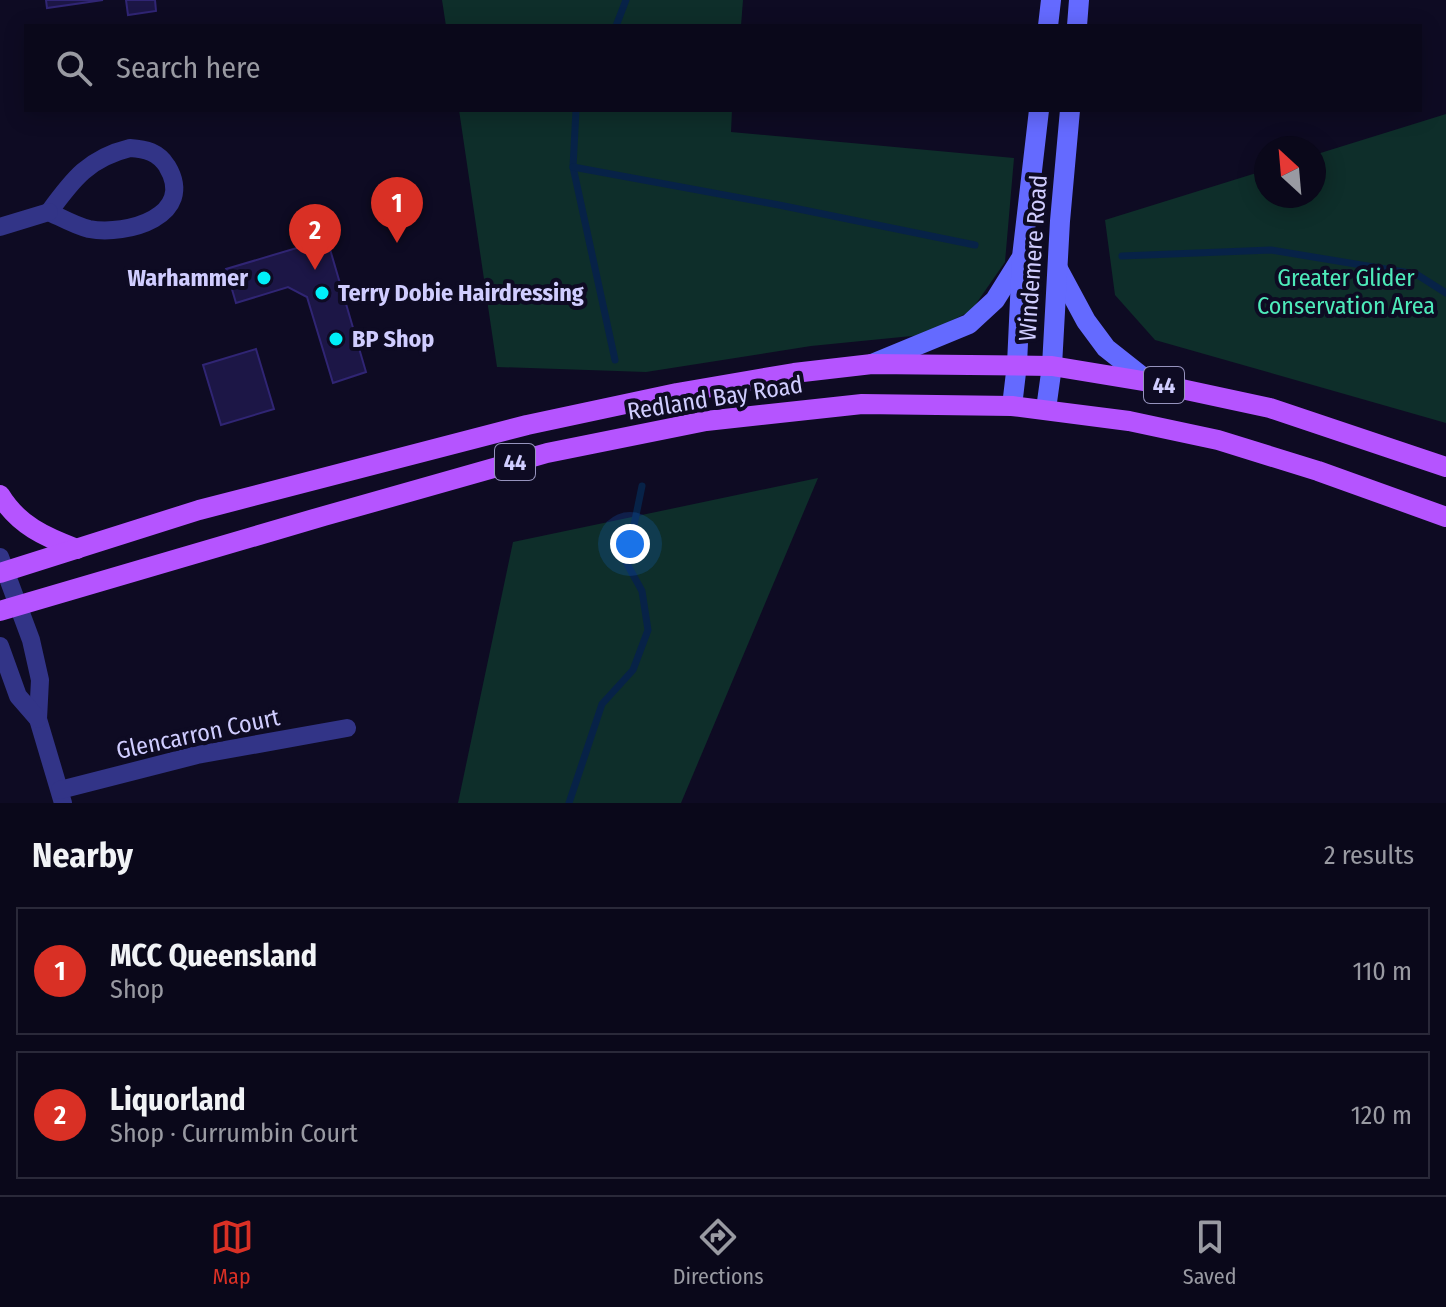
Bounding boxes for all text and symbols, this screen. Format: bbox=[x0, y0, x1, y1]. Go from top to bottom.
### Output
search box bbox=[24, 24, 1422, 112]
icon: search bbox=[52, 46, 96, 90]
text: Search here bbox=[116, 50, 261, 86]
north arrow bbox=[1254, 136, 1326, 208]
street label: Windemere Road bbox=[1013, 174, 1053, 342]
pin: 1 bbox=[371, 177, 423, 243]
pin: 2 bbox=[289, 204, 341, 270]
place label: Warhammer bbox=[127, 264, 248, 292]
park label: Greater Glider Conservation Area bbox=[1257, 264, 1435, 320]
marker: Warhammer bbox=[255, 269, 273, 287]
place label: Terry Dobie Hairdressing bbox=[338, 279, 584, 307]
marker: Terry Dobie Hairdressing bbox=[313, 284, 331, 302]
place label: BP Shop bbox=[352, 325, 434, 353]
marker: BP Shop bbox=[327, 330, 345, 348]
road number: 44 bbox=[1144, 367, 1184, 403]
street label: Redland Bay Road bbox=[625, 370, 805, 426]
road number: 44 bbox=[495, 444, 535, 480]
your location bbox=[610, 524, 650, 564]
street label: Glencarron Court bbox=[114, 703, 282, 765]
text: Nearby bbox=[32, 835, 133, 876]
text: 2 results bbox=[1324, 840, 1414, 871]
text: MCC Queensland bbox=[110, 938, 317, 974]
text: 1 bbox=[55, 956, 66, 987]
text: 110 m bbox=[1352, 956, 1412, 987]
text: Shop bbox=[110, 974, 164, 1005]
text: Liquorland bbox=[110, 1082, 246, 1118]
text: 2 bbox=[54, 1100, 66, 1131]
text: 120 m bbox=[1351, 1100, 1412, 1131]
text: Shop · Currumbin Court bbox=[110, 1118, 358, 1149]
tab: Map bbox=[210, 1215, 254, 1290]
tab: Directions bbox=[673, 1215, 764, 1290]
tab: Saved bbox=[1183, 1215, 1236, 1290]

